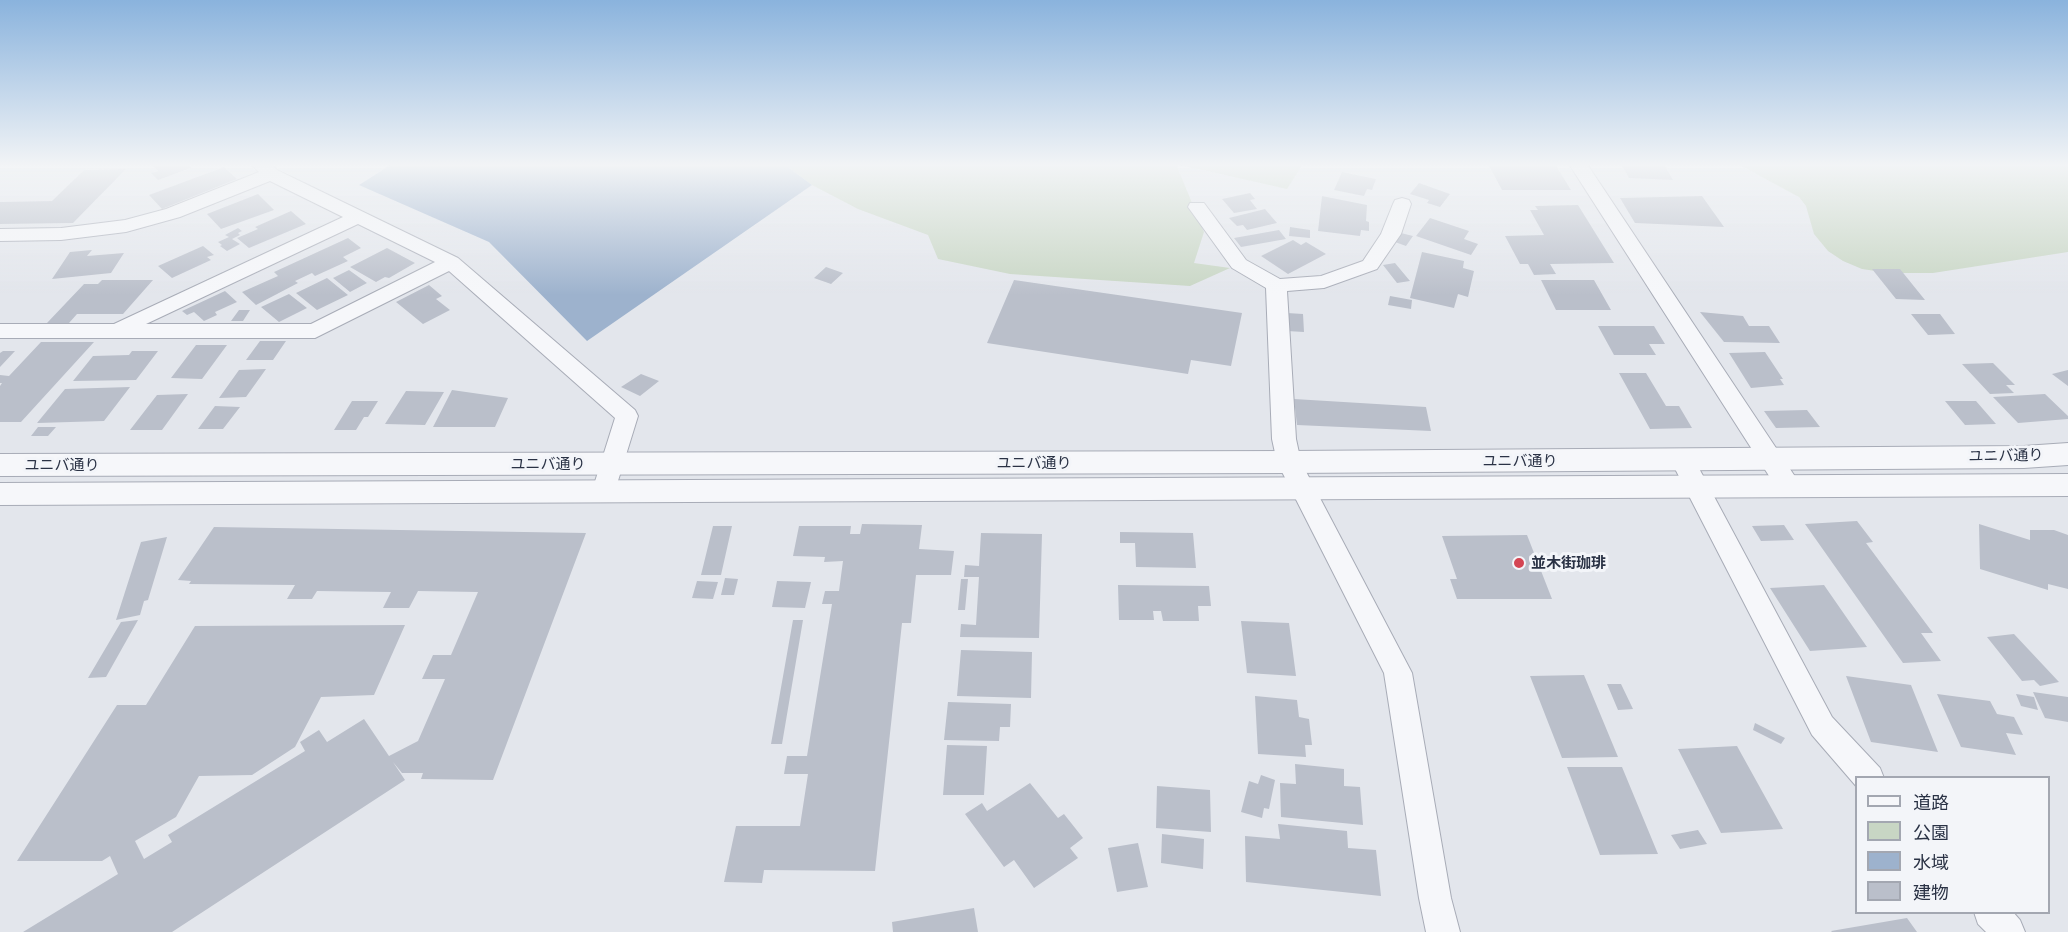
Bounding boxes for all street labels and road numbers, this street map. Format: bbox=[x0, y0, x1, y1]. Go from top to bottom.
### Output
street label: ユニバ通り bbox=[1968, 446, 2044, 466]
street label: ユニバ通り bbox=[1483, 452, 1557, 470]
street label: ユニバ通り bbox=[997, 454, 1071, 472]
street label: ユニバ通り bbox=[511, 455, 585, 473]
street label: ユニバ通り bbox=[25, 456, 99, 474]

